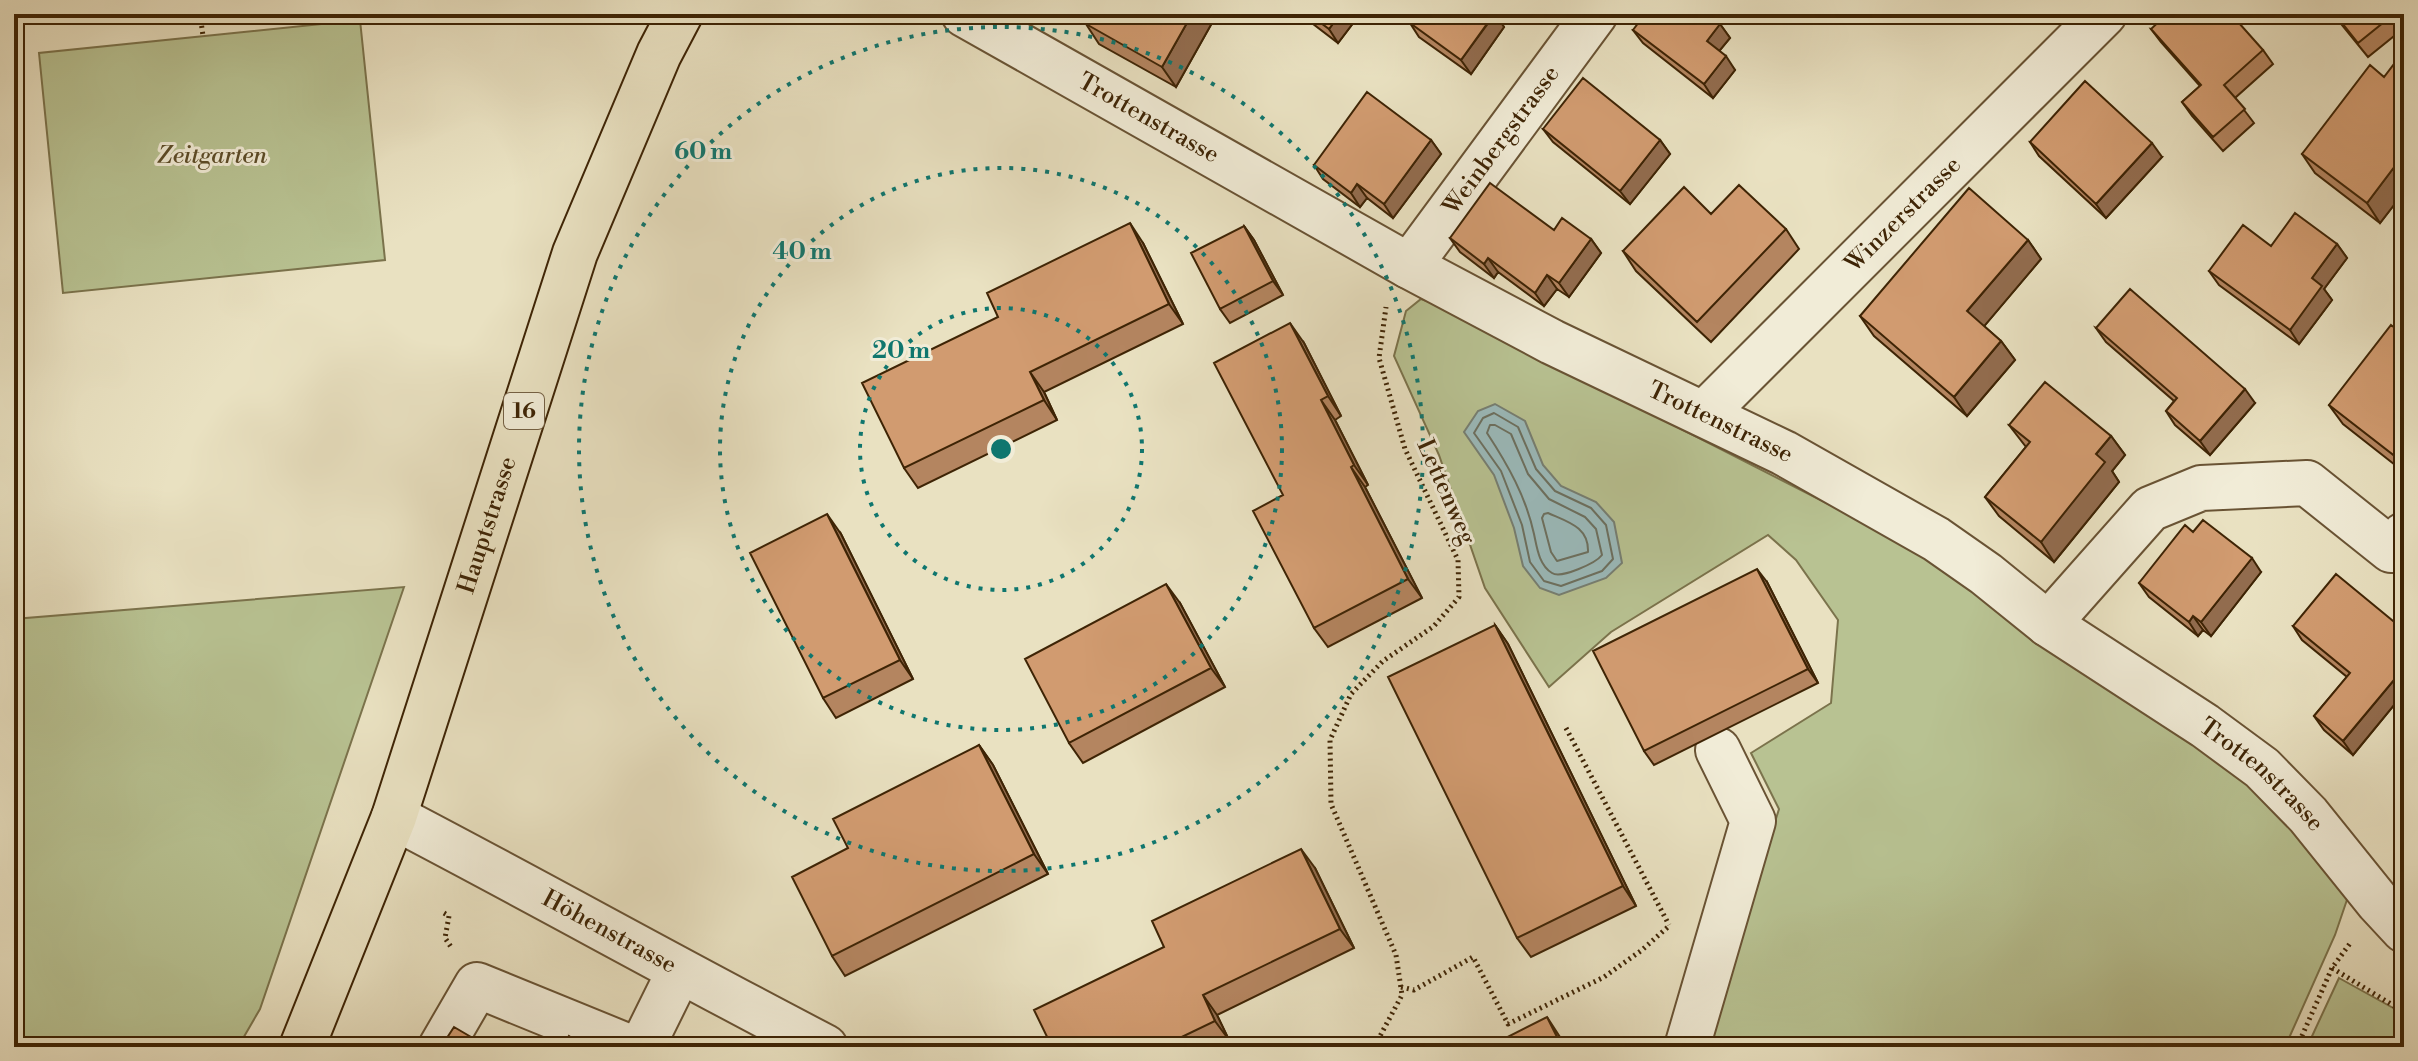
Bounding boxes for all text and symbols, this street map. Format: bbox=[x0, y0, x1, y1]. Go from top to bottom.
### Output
street label: Weinbergstrasse bbox=[1436, 60, 1567, 222]
street label: Trottenstrasse bbox=[1073, 67, 1224, 170]
text: 60 m bbox=[674, 137, 732, 167]
park label: Zeitgarten bbox=[157, 141, 267, 171]
street label: Winzerstrasse bbox=[1838, 150, 1968, 280]
text: 40 m bbox=[772, 237, 832, 267]
text: 20 m bbox=[872, 336, 930, 366]
street label: Trottenstrasse bbox=[1643, 375, 1798, 470]
road number: 16 bbox=[504, 393, 544, 429]
centre of rings bbox=[987, 435, 1015, 463]
street label: Lettenweg bbox=[1409, 435, 1483, 550]
street label: Hauptstrasse bbox=[452, 453, 524, 598]
street label: Trottenstrasse bbox=[2193, 712, 2330, 838]
street label: Höhenstrasse bbox=[537, 884, 682, 980]

